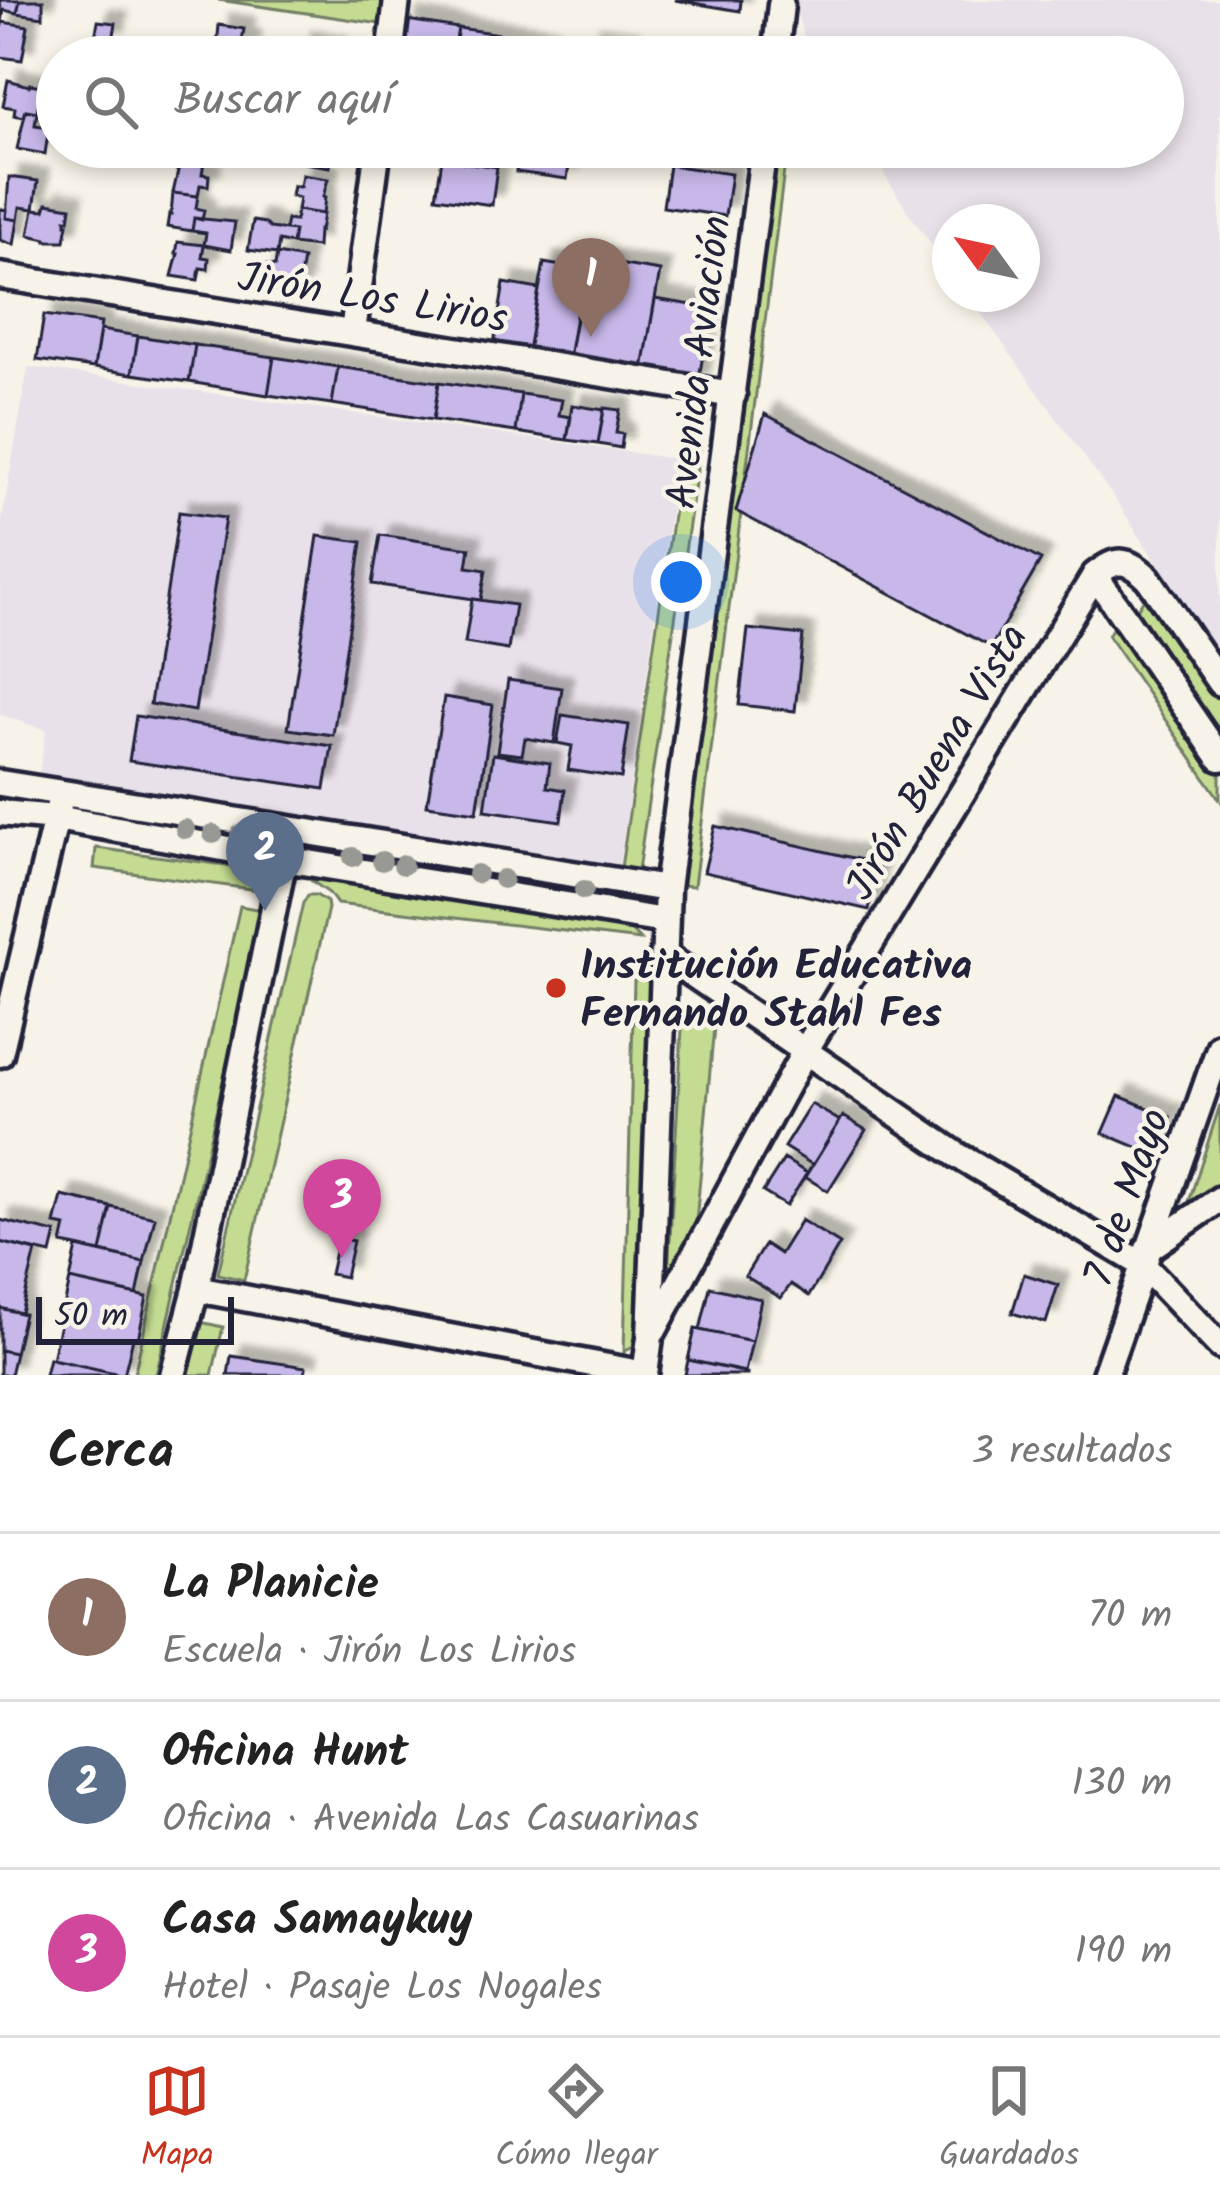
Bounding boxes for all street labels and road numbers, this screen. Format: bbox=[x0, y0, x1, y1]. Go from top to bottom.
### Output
street label: Avenida Aviación bbox=[649, 212, 752, 513]
street label: Jirón Los Lirios bbox=[233, 245, 512, 354]
street label: Jirón Buena Vista bbox=[829, 612, 1047, 914]
street label: 7 de Mayo bbox=[1067, 1100, 1190, 1296]

